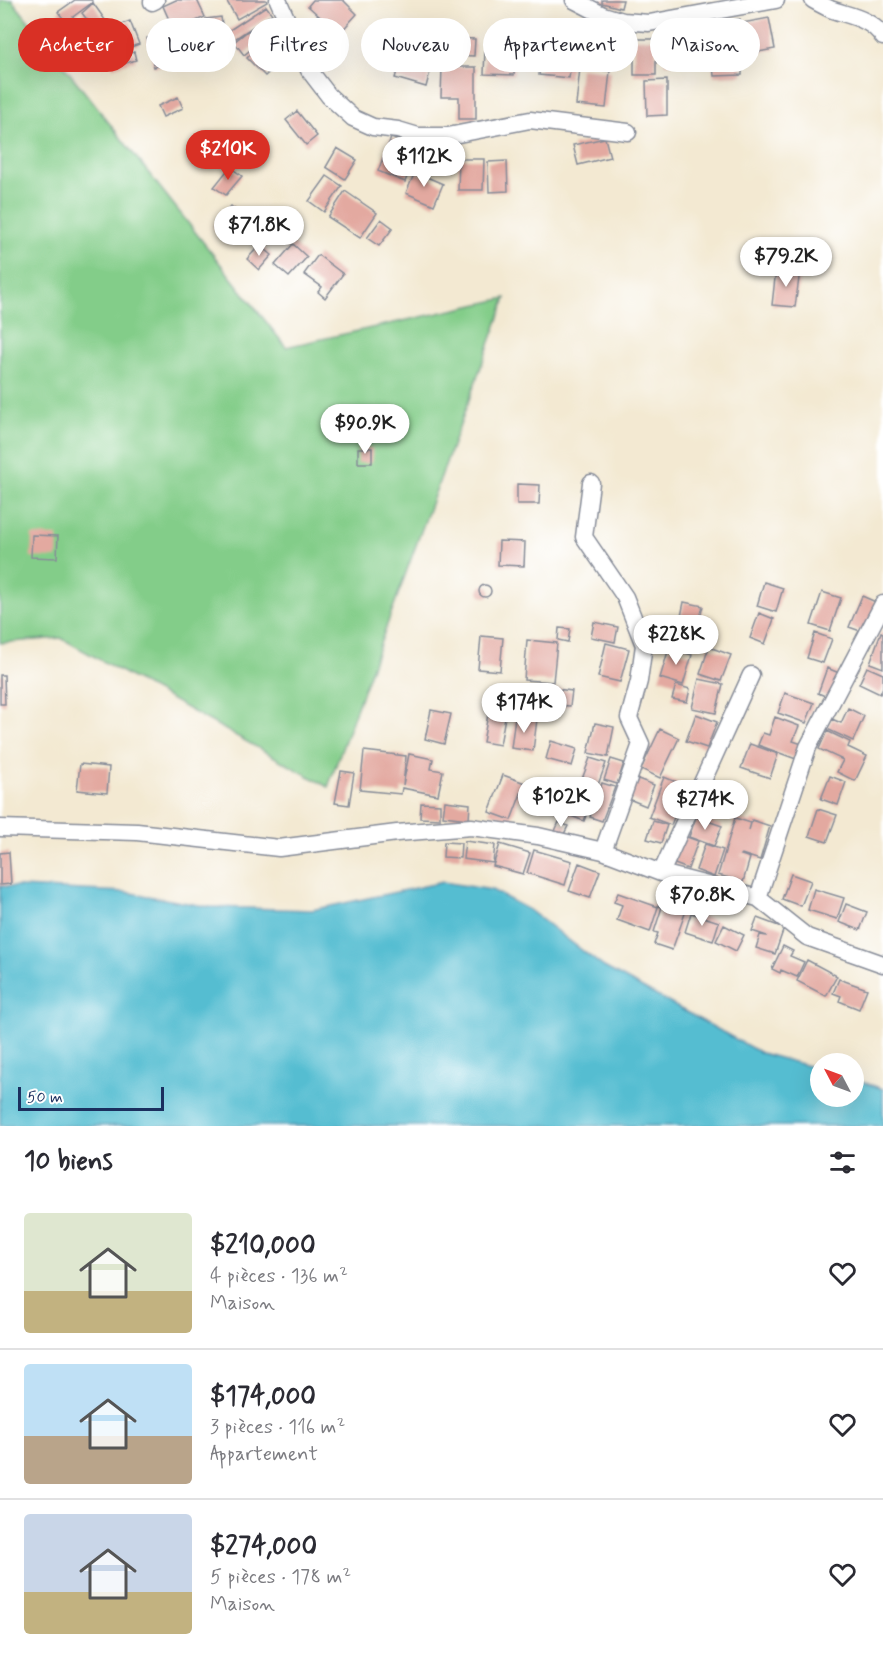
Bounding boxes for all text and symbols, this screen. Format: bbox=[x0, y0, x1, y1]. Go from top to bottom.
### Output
chip: Acheter bbox=[18, 18, 134, 72]
chip: Louer bbox=[146, 18, 236, 72]
chip: Filtres bbox=[248, 18, 349, 72]
chip: Nouveau bbox=[361, 18, 471, 72]
chip: Appartement bbox=[483, 18, 638, 72]
chip: Maison bbox=[650, 18, 760, 72]
pin: $210K bbox=[186, 130, 270, 181]
text: $210K bbox=[200, 136, 256, 163]
pin: $112K bbox=[382, 137, 466, 188]
text: $112K bbox=[396, 143, 452, 170]
pin: $71.8K bbox=[210, 206, 308, 257]
text: $71.8K bbox=[228, 212, 290, 239]
pin: $79.2K bbox=[737, 237, 835, 288]
text: $79.2K bbox=[754, 243, 818, 270]
pin: $90.9K bbox=[316, 404, 414, 455]
text: $90.9K bbox=[334, 410, 396, 437]
pin: $228K bbox=[634, 615, 718, 666]
text: $228K bbox=[647, 621, 705, 648]
pin: $174K bbox=[482, 683, 566, 734]
text: $174K bbox=[496, 689, 552, 716]
pin: $102K bbox=[519, 777, 603, 828]
pin: $274K bbox=[663, 780, 747, 831]
text: $102K bbox=[532, 783, 590, 810]
text: $274K bbox=[676, 786, 734, 813]
pin: $70.8K bbox=[653, 876, 751, 927]
text: $70.8K bbox=[670, 882, 734, 909]
north arrow bbox=[810, 1053, 864, 1107]
map controls bbox=[810, 1053, 864, 1107]
scale bar bbox=[18, 1084, 164, 1112]
text: 50 m bbox=[27, 1087, 63, 1108]
text: 10 biens bbox=[24, 1145, 113, 1179]
icon: filters bbox=[826, 1146, 859, 1179]
text: $210,000 bbox=[210, 1229, 316, 1263]
icon: home bbox=[72, 1237, 144, 1309]
icon: heart bbox=[826, 1257, 859, 1290]
text: 4 pièces · 136 m² bbox=[210, 1263, 348, 1290]
text: Maison bbox=[210, 1290, 275, 1317]
text: $174,000 bbox=[210, 1380, 316, 1414]
icon: home bbox=[72, 1388, 144, 1460]
icon: heart bbox=[826, 1408, 859, 1441]
text: 3 pièces · 116 m² bbox=[210, 1414, 345, 1441]
text: Appartement bbox=[210, 1441, 318, 1468]
text: $274,000 bbox=[210, 1530, 317, 1564]
icon: home bbox=[72, 1538, 144, 1610]
icon: heart bbox=[826, 1558, 859, 1591]
text: 5 pièces · 178 m² bbox=[210, 1564, 351, 1591]
text: Maison bbox=[210, 1591, 275, 1618]

